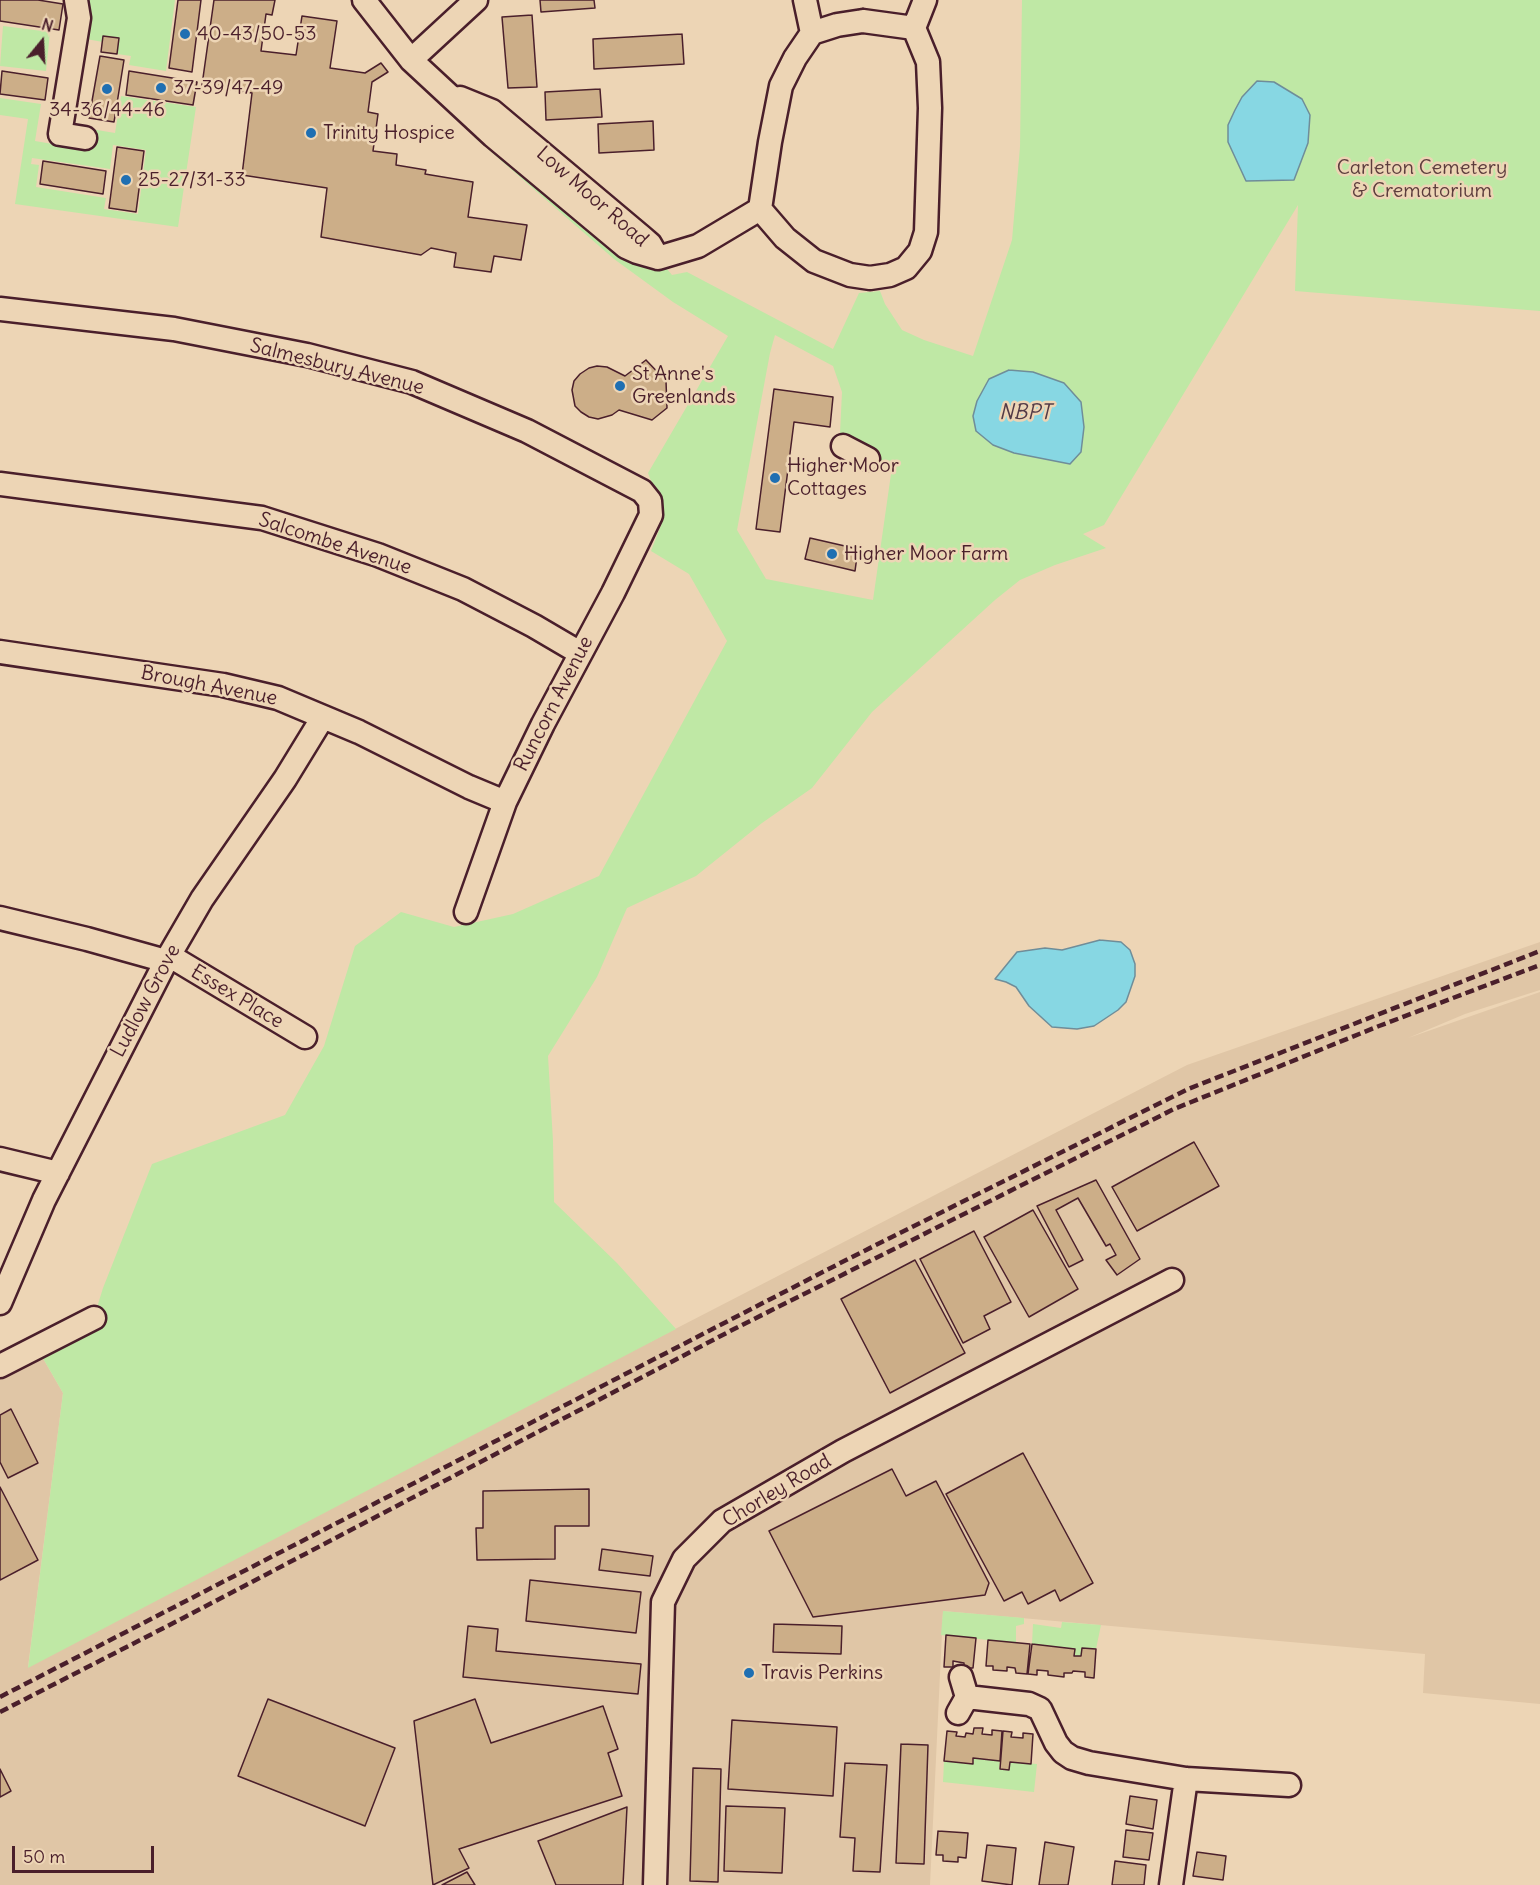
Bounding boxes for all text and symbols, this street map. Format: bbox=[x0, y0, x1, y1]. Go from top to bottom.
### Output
north arrow bbox=[12, 12, 72, 72]
text: N bbox=[39, 14, 56, 36]
place label: 40-43/50-53 bbox=[197, 22, 317, 46]
marker: 40-43/50-53 bbox=[178, 27, 192, 41]
place label: 37-39/47-49 bbox=[173, 76, 283, 100]
marker: 37-39/47-49 bbox=[154, 81, 168, 95]
marker: 34-36/44-46 bbox=[100, 82, 114, 96]
place label: 34-36/44-46 bbox=[49, 98, 165, 122]
place label: Trinity Hospice bbox=[323, 121, 455, 145]
marker: Trinity Hospice bbox=[304, 126, 318, 140]
street label: Low Moor Road bbox=[531, 142, 653, 252]
park label: Carleton Cemetery & Crematorium bbox=[1337, 156, 1507, 203]
place label: 25-27/31-33 bbox=[138, 168, 246, 192]
marker: 25-27/31-33 bbox=[119, 173, 133, 187]
street label: Salmesbury Avenue bbox=[248, 334, 426, 400]
place label: St Anne's Greenlands bbox=[632, 362, 735, 409]
marker: St Anne's Greenlands bbox=[613, 379, 627, 393]
water label: NBPT bbox=[999, 400, 1051, 426]
place label: Higher Moor Cottages bbox=[787, 454, 899, 501]
marker: Higher Moor Cottages bbox=[768, 471, 782, 485]
street label: Salcombe Avenue bbox=[255, 508, 415, 580]
place label: Higher Moor Farm bbox=[844, 542, 1008, 566]
marker: Higher Moor Farm bbox=[825, 547, 839, 561]
street label: Runcorn Avenue bbox=[510, 632, 598, 776]
street label: Brough Avenue bbox=[139, 661, 279, 711]
street label: Ludlow Grove bbox=[106, 940, 186, 1062]
street label: Essex Place bbox=[186, 960, 288, 1034]
street label: Chorley Road bbox=[718, 1449, 836, 1533]
place label: Travis Perkins bbox=[761, 1661, 883, 1685]
marker: Travis Perkins bbox=[742, 1666, 756, 1680]
scale bar bbox=[15, 1834, 158, 1872]
text: 50 m bbox=[23, 1845, 65, 1868]

